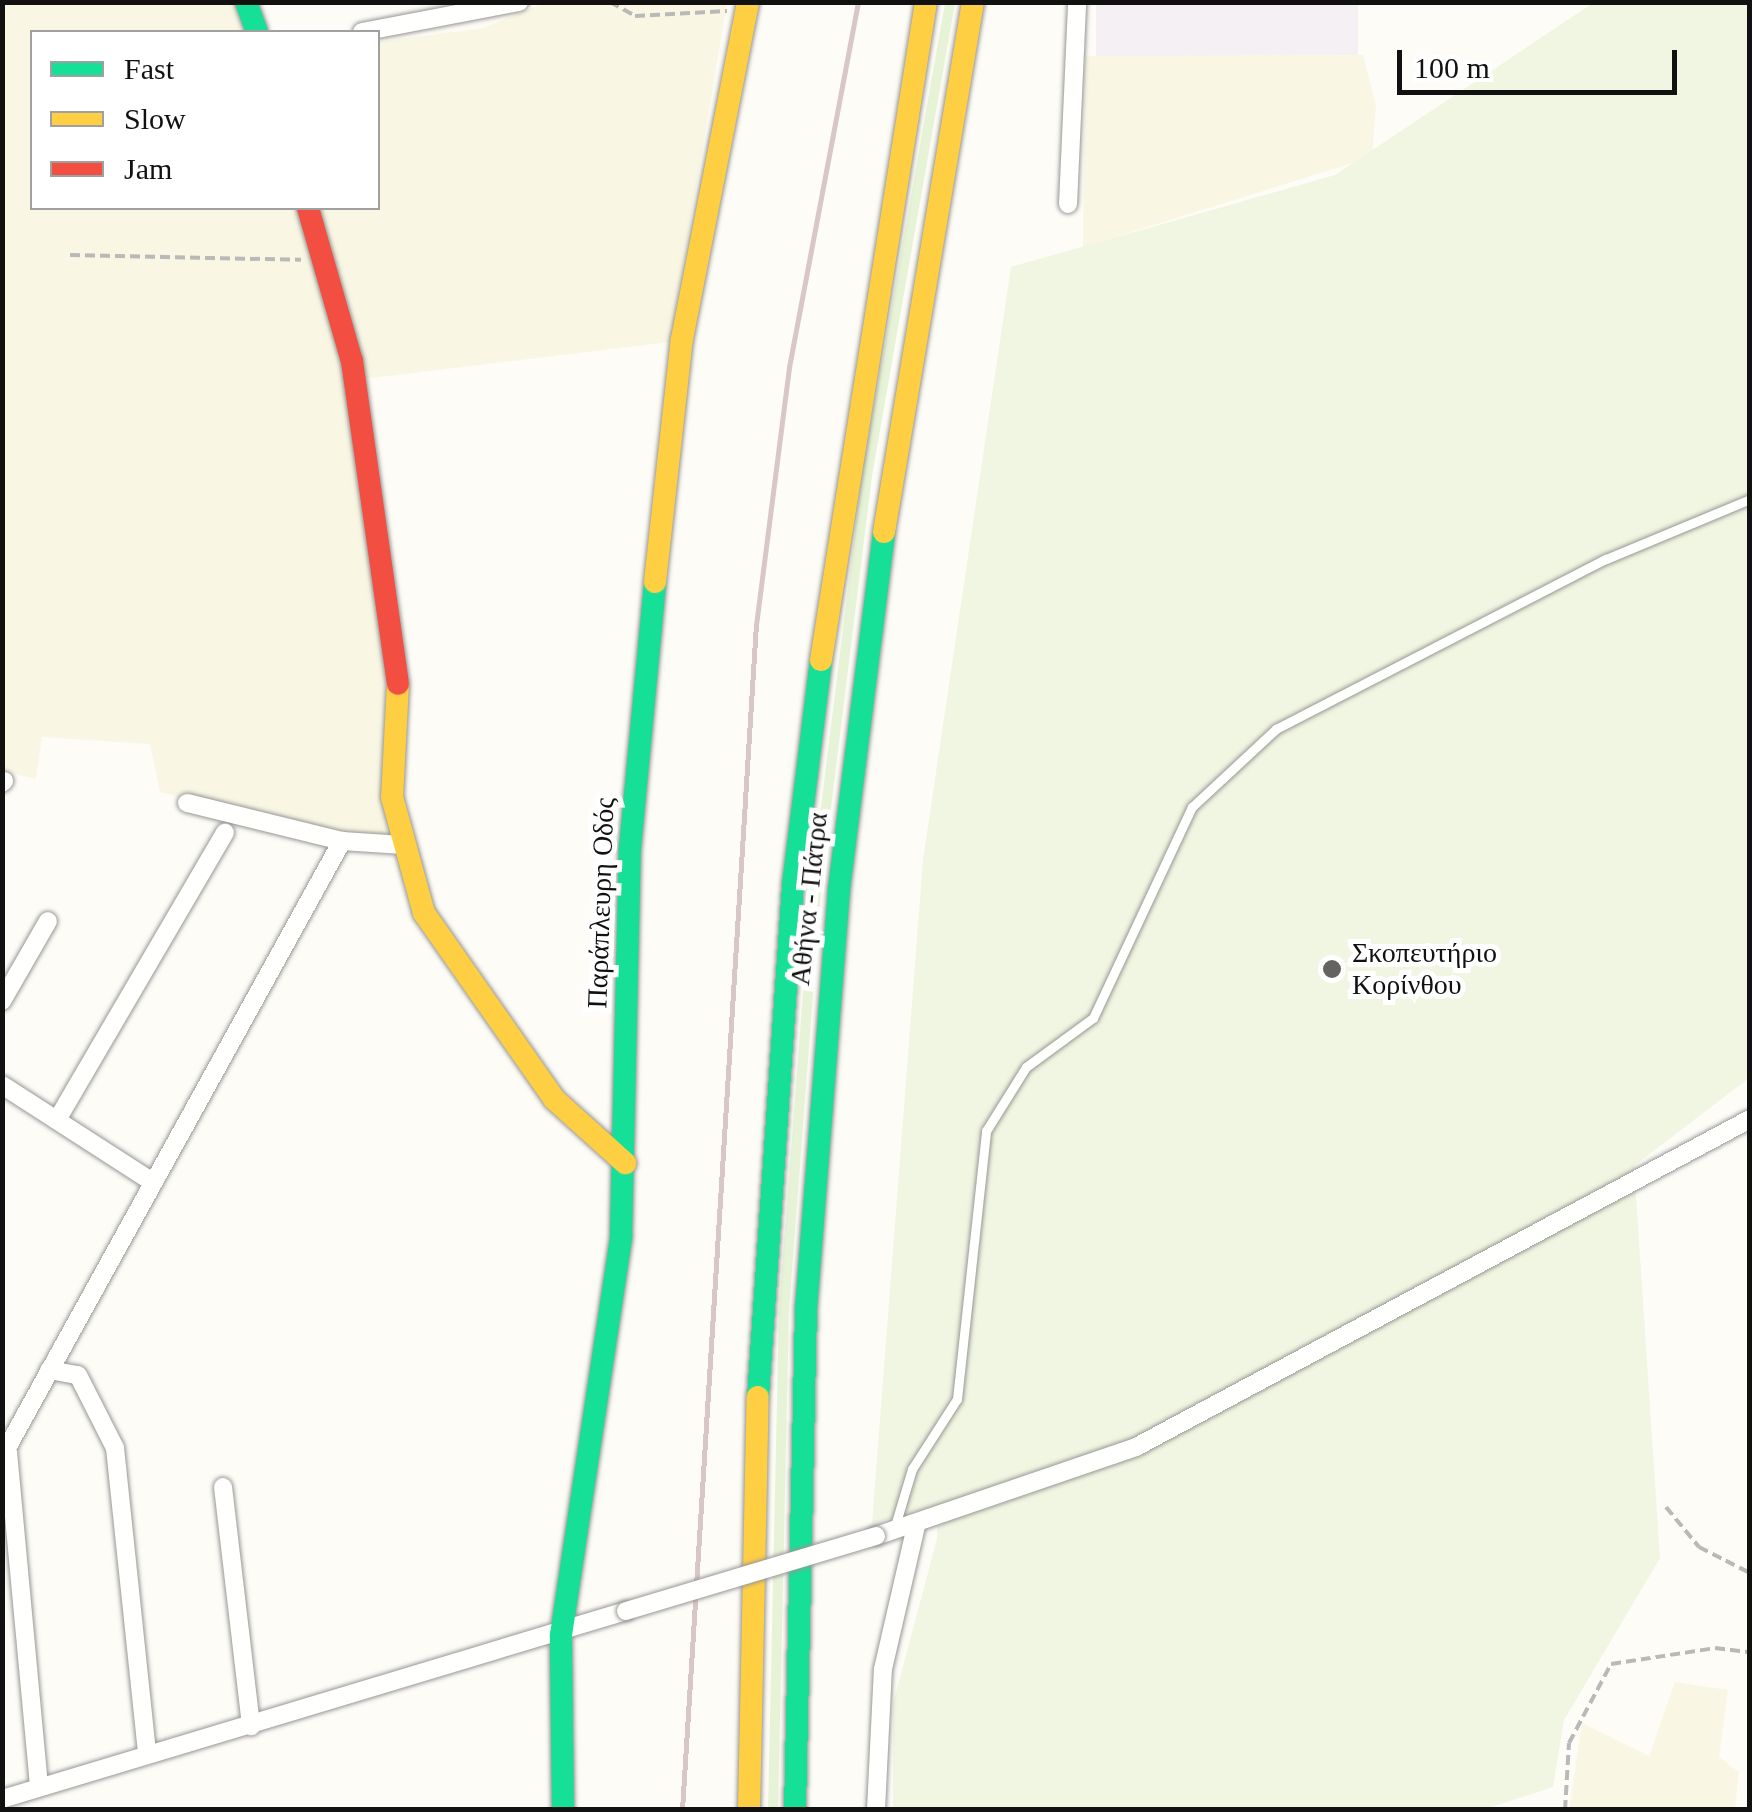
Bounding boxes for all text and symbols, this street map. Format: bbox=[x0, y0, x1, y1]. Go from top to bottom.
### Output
legend bbox=[30, 30, 380, 210]
scale bar bbox=[1402, 30, 1682, 92]
text: 100 m bbox=[1414, 51, 1490, 84]
text: Fast bbox=[124, 52, 174, 85]
text: Slow bbox=[124, 102, 186, 135]
text: Jam bbox=[124, 152, 172, 185]
street label: Παράπλευρη Οδός bbox=[581, 797, 621, 1009]
street label: Αθήνα - Πάτρα bbox=[783, 811, 835, 987]
place label: Σκοπευτήριο Κορίνθου bbox=[1352, 936, 1497, 1002]
marker: Σκοπευτήριο Κορίνθου bbox=[1321, 958, 1343, 980]

